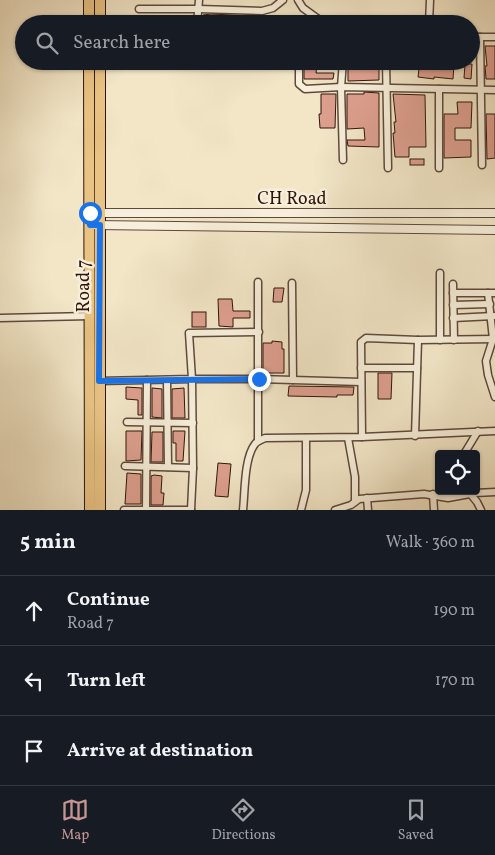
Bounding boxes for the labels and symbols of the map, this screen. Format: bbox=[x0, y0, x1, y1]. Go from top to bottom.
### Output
street label: CH Road bbox=[257, 187, 327, 212]
route start bbox=[79, 202, 102, 225]
street label: Road 7 bbox=[72, 260, 97, 312]
route end bbox=[248, 368, 271, 391]

